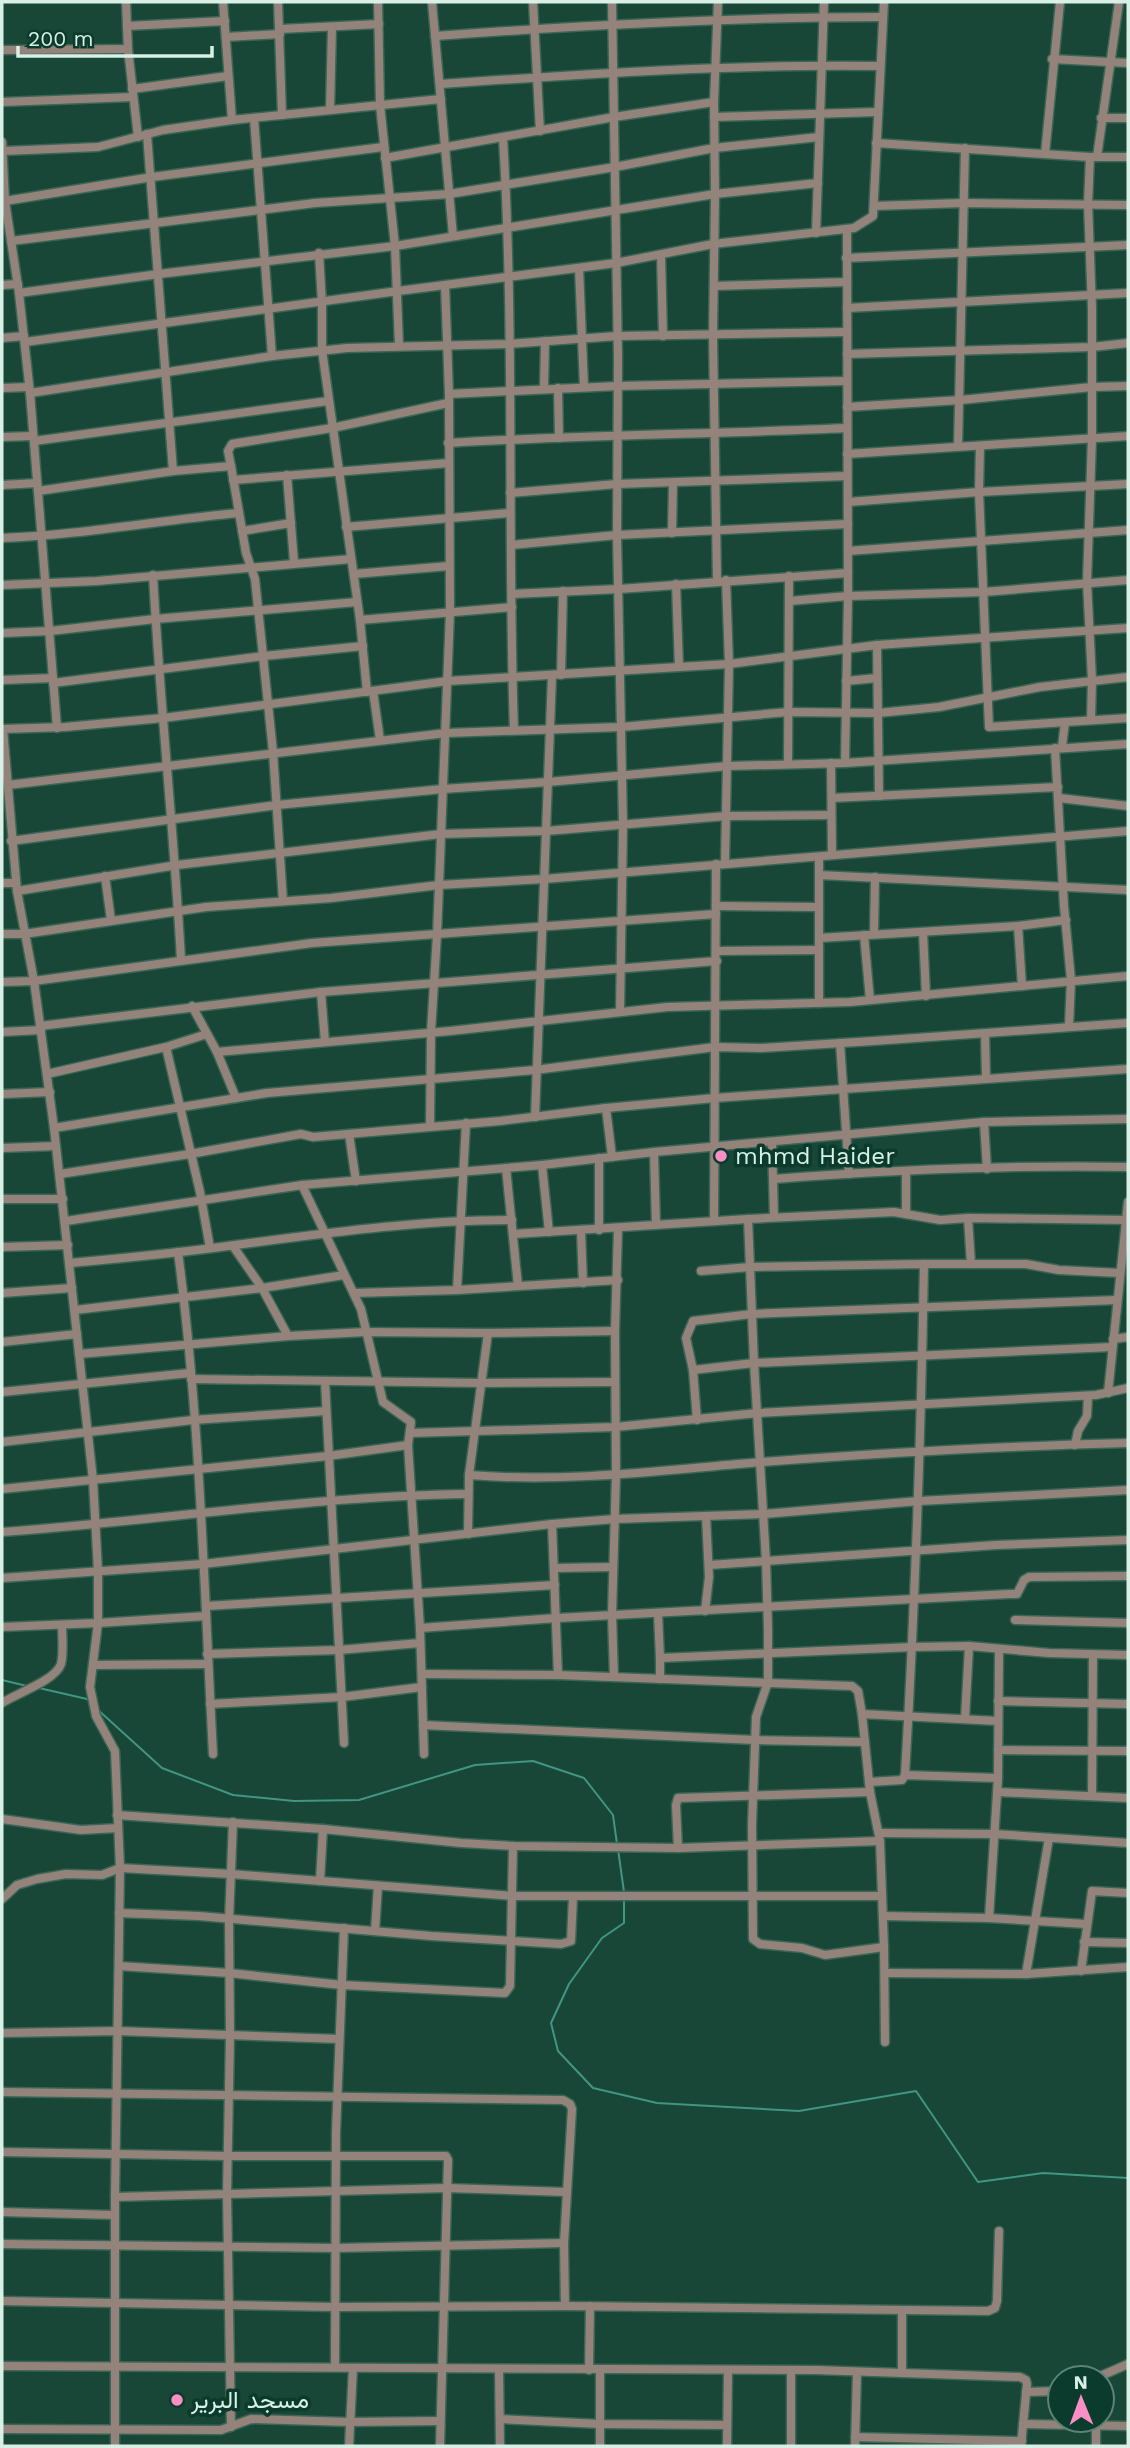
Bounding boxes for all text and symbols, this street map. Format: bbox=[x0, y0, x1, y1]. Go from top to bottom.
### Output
scale bar bbox=[18, 14, 212, 58]
text: 200 m bbox=[28, 26, 94, 51]
place label: mhmd Haider bbox=[735, 1142, 895, 1170]
marker: mhmd Haider bbox=[713, 1148, 729, 1164]
north arrow bbox=[1046, 2364, 1116, 2434]
text: N bbox=[1073, 2371, 1088, 2394]
place label: مسجد البرير bbox=[190, 2386, 309, 2415]
marker: مسجد البرير bbox=[169, 2392, 185, 2408]

